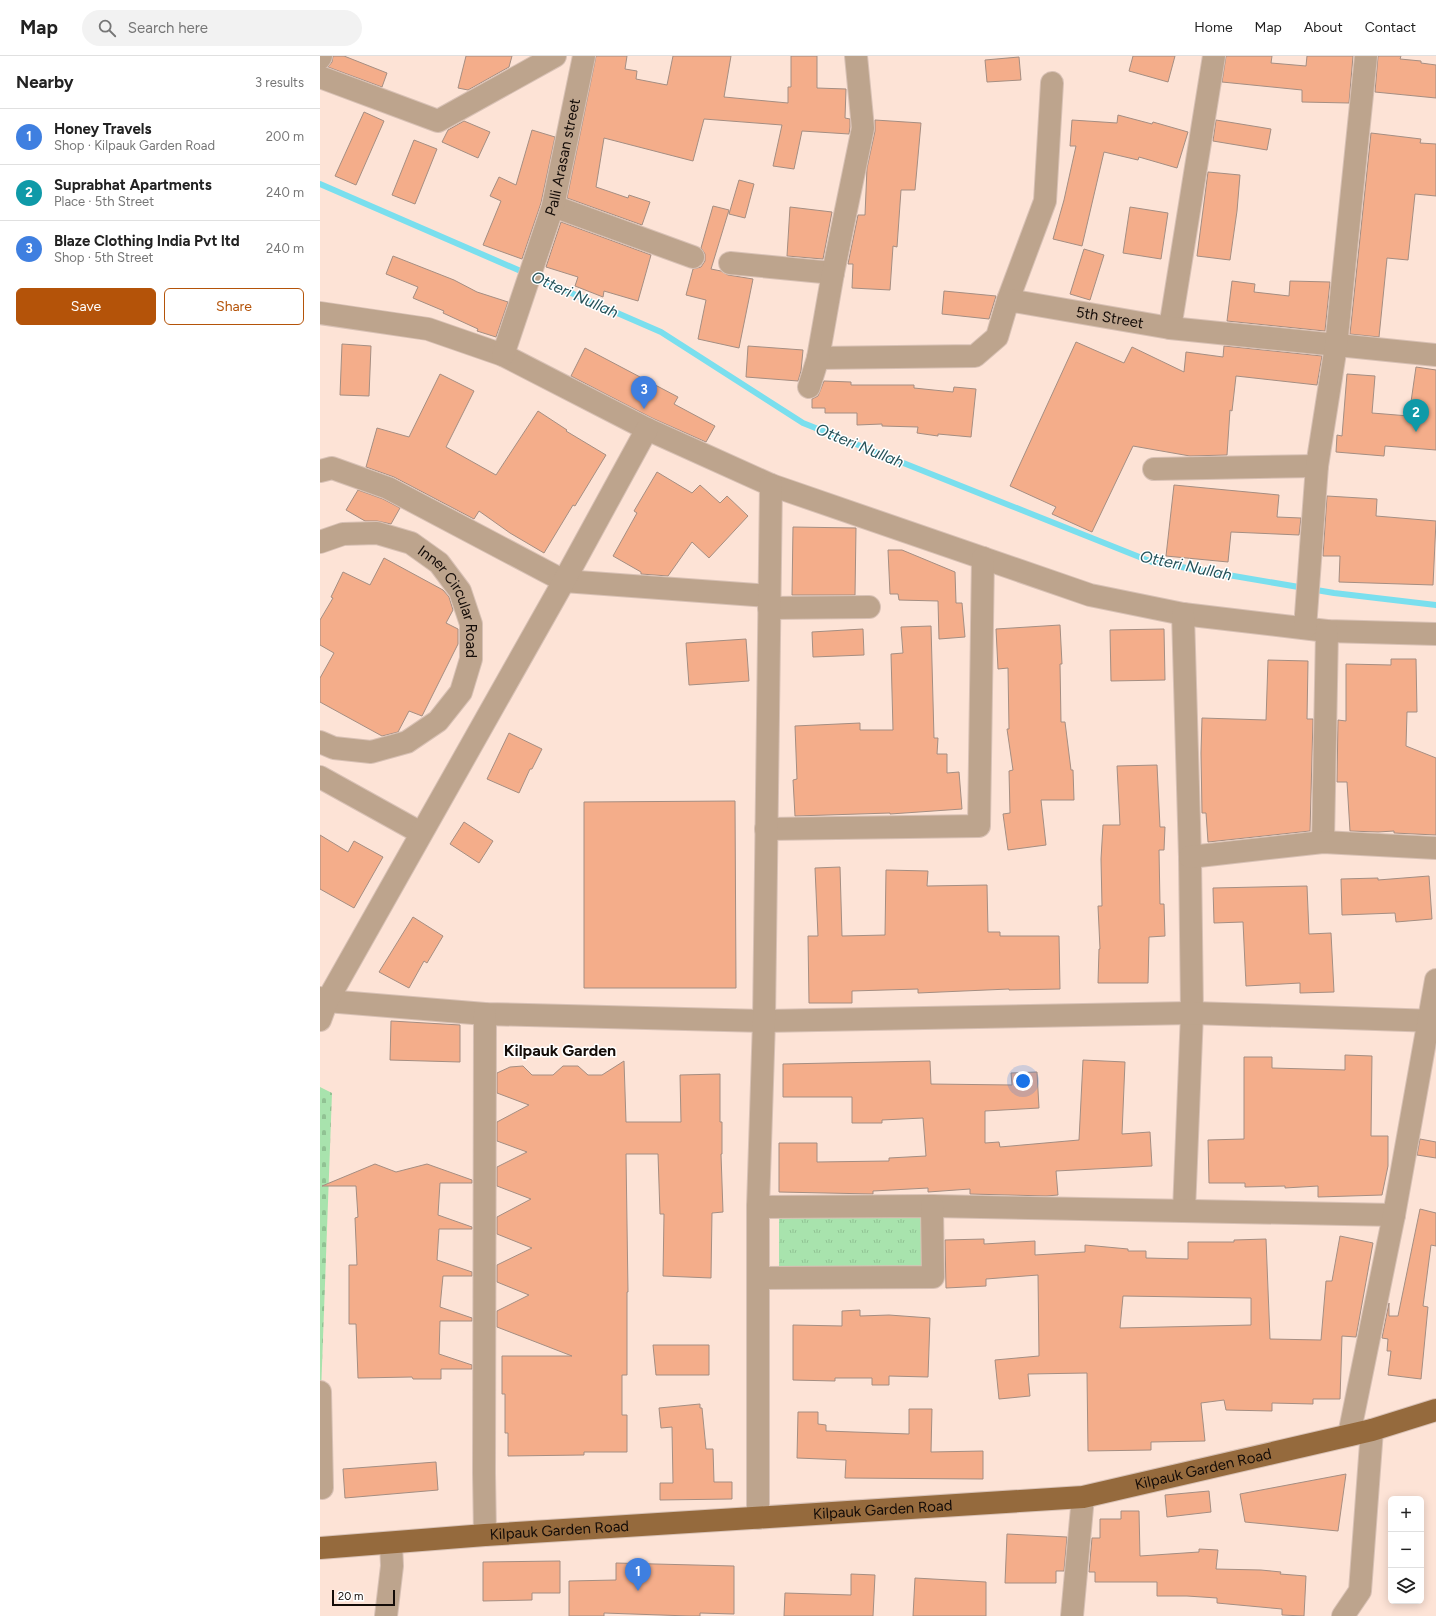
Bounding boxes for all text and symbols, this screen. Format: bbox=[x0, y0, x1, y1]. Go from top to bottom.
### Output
search box bbox=[82, 10, 362, 46]
text: Map bbox=[20, 16, 58, 39]
icon: search bbox=[96, 17, 118, 39]
text: Search here bbox=[128, 19, 208, 37]
text: Home bbox=[1194, 19, 1233, 36]
text: Map bbox=[1255, 19, 1282, 36]
text: About bbox=[1304, 19, 1343, 36]
text: Contact bbox=[1365, 19, 1416, 36]
text: Nearby bbox=[16, 72, 74, 92]
text: 3 results bbox=[255, 75, 304, 90]
street label: Palli Arasan street bbox=[541, 97, 584, 218]
text: Honey Travels bbox=[54, 120, 151, 138]
text: 1 bbox=[26, 129, 32, 144]
text: 200 m bbox=[266, 129, 304, 144]
text: Shop · Kilpauk Garden Road bbox=[54, 138, 215, 153]
text: Suprabhat Apartments bbox=[54, 176, 212, 194]
text: 2 bbox=[25, 185, 33, 200]
text: 240 m bbox=[266, 185, 304, 200]
text: Place · 5th Street bbox=[54, 194, 154, 209]
text: Blaze Clothing India Pvt ltd bbox=[54, 232, 240, 250]
text: 3 bbox=[25, 241, 33, 256]
text: 240 m bbox=[266, 241, 304, 256]
text: Shop · 5th Street bbox=[54, 250, 153, 265]
water label: Otteri Nullah bbox=[528, 267, 621, 322]
button: Save bbox=[16, 288, 156, 325]
button: Share bbox=[164, 288, 304, 325]
street label: 5th Street bbox=[1075, 303, 1145, 332]
pin: 3 bbox=[631, 376, 657, 409]
pin: 2 bbox=[1403, 399, 1429, 432]
water label: Otteri Nullah bbox=[813, 419, 907, 472]
street label: Inner Circular Road bbox=[414, 542, 480, 658]
water label: Otteri Nullah bbox=[1138, 546, 1234, 585]
district label: Kilpauk Garden bbox=[504, 1041, 616, 1060]
your location bbox=[1013, 1071, 1033, 1091]
street label: Kilpauk Garden Road bbox=[1133, 1445, 1273, 1494]
street label: Kilpauk Garden Road bbox=[812, 1496, 953, 1523]
map controls bbox=[1388, 1496, 1424, 1604]
button: + bbox=[1388, 1496, 1424, 1532]
street label: Kilpauk Garden Road bbox=[489, 1517, 630, 1544]
button: − bbox=[1388, 1532, 1424, 1568]
pin: 1 bbox=[625, 1558, 651, 1591]
button: layers bbox=[1388, 1568, 1424, 1604]
scale bar bbox=[332, 1588, 395, 1607]
text: 20 m bbox=[338, 1590, 363, 1603]

